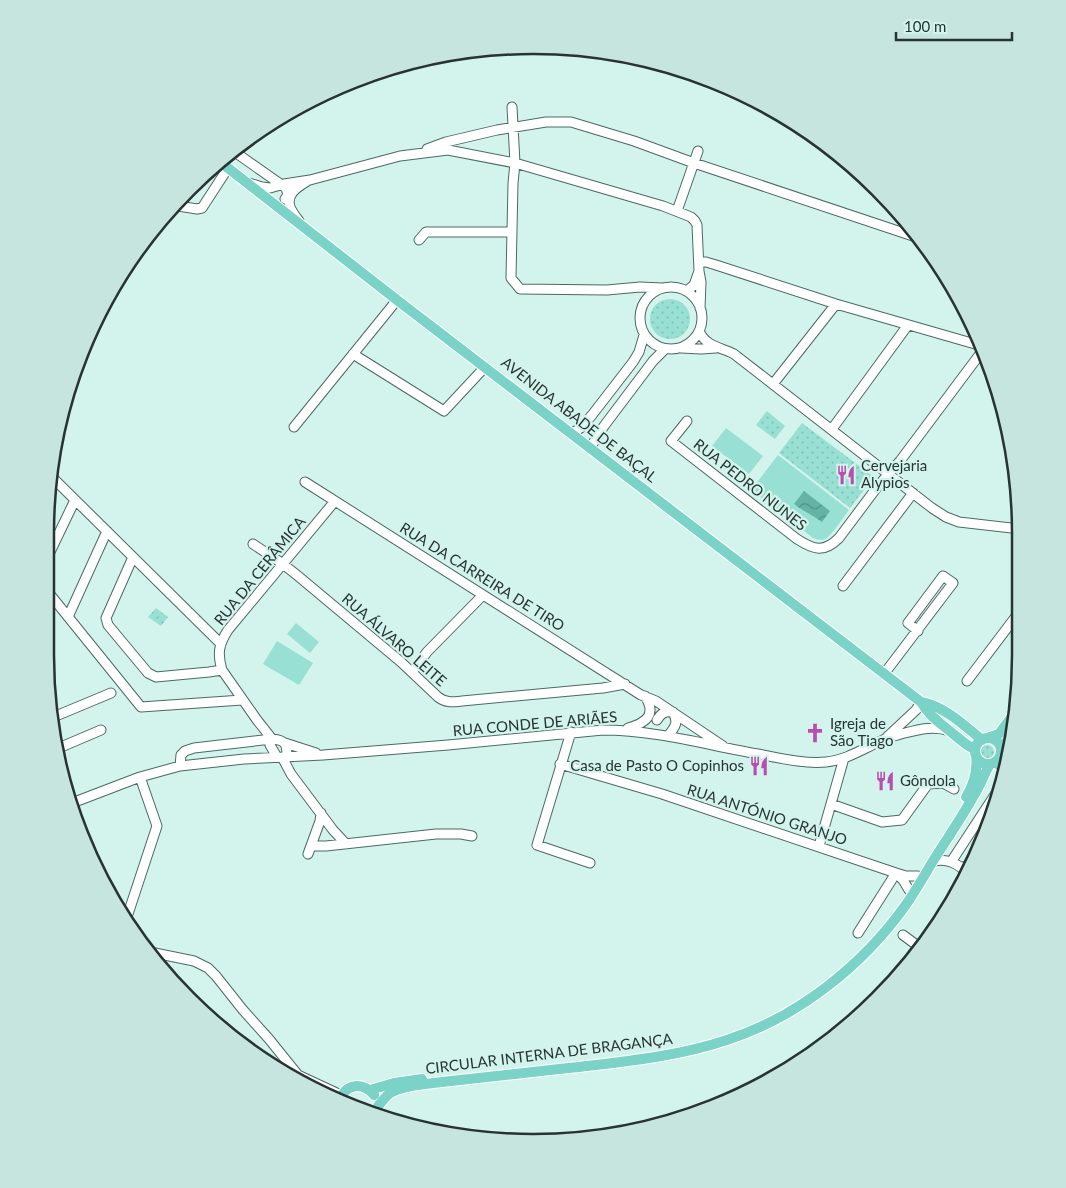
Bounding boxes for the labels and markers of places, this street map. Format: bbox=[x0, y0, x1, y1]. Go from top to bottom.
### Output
place label: Cervejaria Alypios bbox=[861, 456, 927, 491]
restaurant icon: Cervejaria Alypios bbox=[835, 464, 857, 486]
place label: Igreja de São Tiago bbox=[830, 714, 893, 749]
church icon: Igreja de São Tiago bbox=[804, 722, 826, 744]
restaurant icon: Casa de Pasto O Copinhos bbox=[748, 755, 770, 777]
place label: Casa de Pasto O Copinhos bbox=[570, 756, 744, 774]
restaurant icon: Gôndola bbox=[874, 770, 896, 792]
place label: Gôndola bbox=[900, 771, 956, 789]

